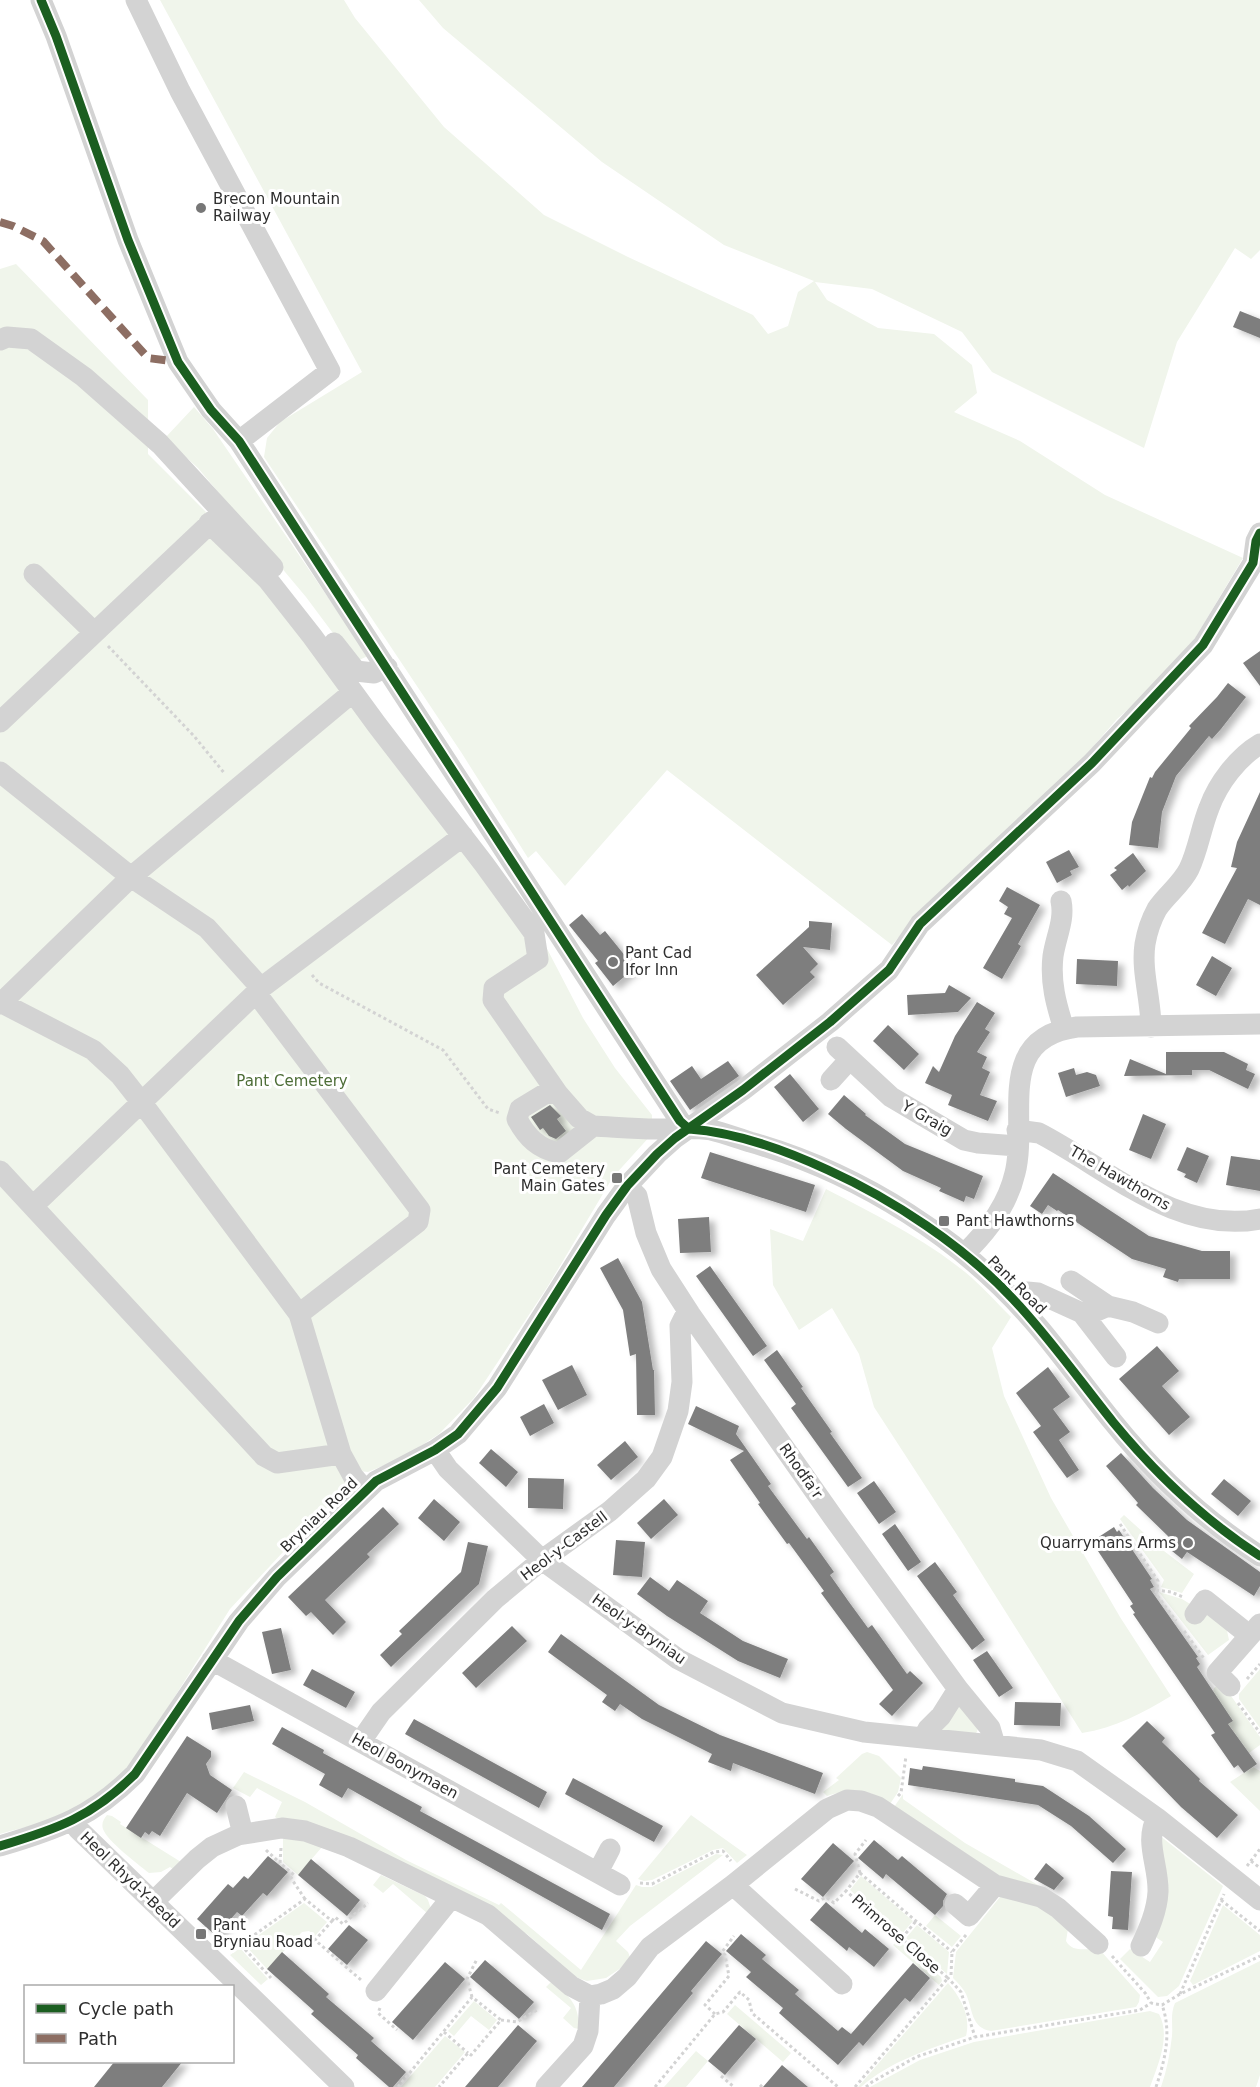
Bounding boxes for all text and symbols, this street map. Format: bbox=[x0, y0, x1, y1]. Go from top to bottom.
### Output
place label: Brecon Mountain Railway bbox=[213, 190, 340, 225]
marker: Brecon Mountain Railway bbox=[194, 201, 208, 215]
place label: Pant Cad Ifor Inn bbox=[625, 944, 692, 979]
marker: Pant Cad Ifor Inn bbox=[606, 955, 620, 969]
park label: Pant Cemetery bbox=[236, 1072, 348, 1090]
street label: Y Graig bbox=[898, 1096, 955, 1139]
street label: The Hawthorns bbox=[1066, 1141, 1174, 1214]
place label: Pant Cemetery Main Gates bbox=[494, 1160, 605, 1195]
marker: Pant Cemetery Main Gates bbox=[610, 1171, 624, 1185]
place label: Pant Hawthorns bbox=[956, 1212, 1074, 1230]
marker: Pant Hawthorns bbox=[937, 1214, 951, 1228]
street label: Pant Road bbox=[984, 1252, 1050, 1318]
street label: Rhodfa'r bbox=[775, 1440, 827, 1503]
street label: Bryniau Road bbox=[277, 1474, 361, 1556]
street label: Heol-y-Castell bbox=[517, 1508, 611, 1584]
place label: Quarrymans Arms bbox=[1040, 1534, 1176, 1552]
marker: Quarrymans Arms bbox=[1181, 1536, 1195, 1550]
street label: Heol-y-Bryniau bbox=[589, 1590, 689, 1668]
street label: Heol Bonymaen bbox=[349, 1729, 461, 1803]
street label: Heol Rhyd-Y-Bedd bbox=[76, 1828, 184, 1932]
street label: Primrose Close bbox=[848, 1891, 944, 1977]
place label: Pant Bryniau Road bbox=[213, 1916, 313, 1951]
marker: Pant Bryniau Road bbox=[194, 1927, 208, 1941]
legend bbox=[24, 1985, 234, 2063]
text: Cycle path bbox=[78, 1998, 174, 2019]
text: Path bbox=[78, 2028, 118, 2049]

